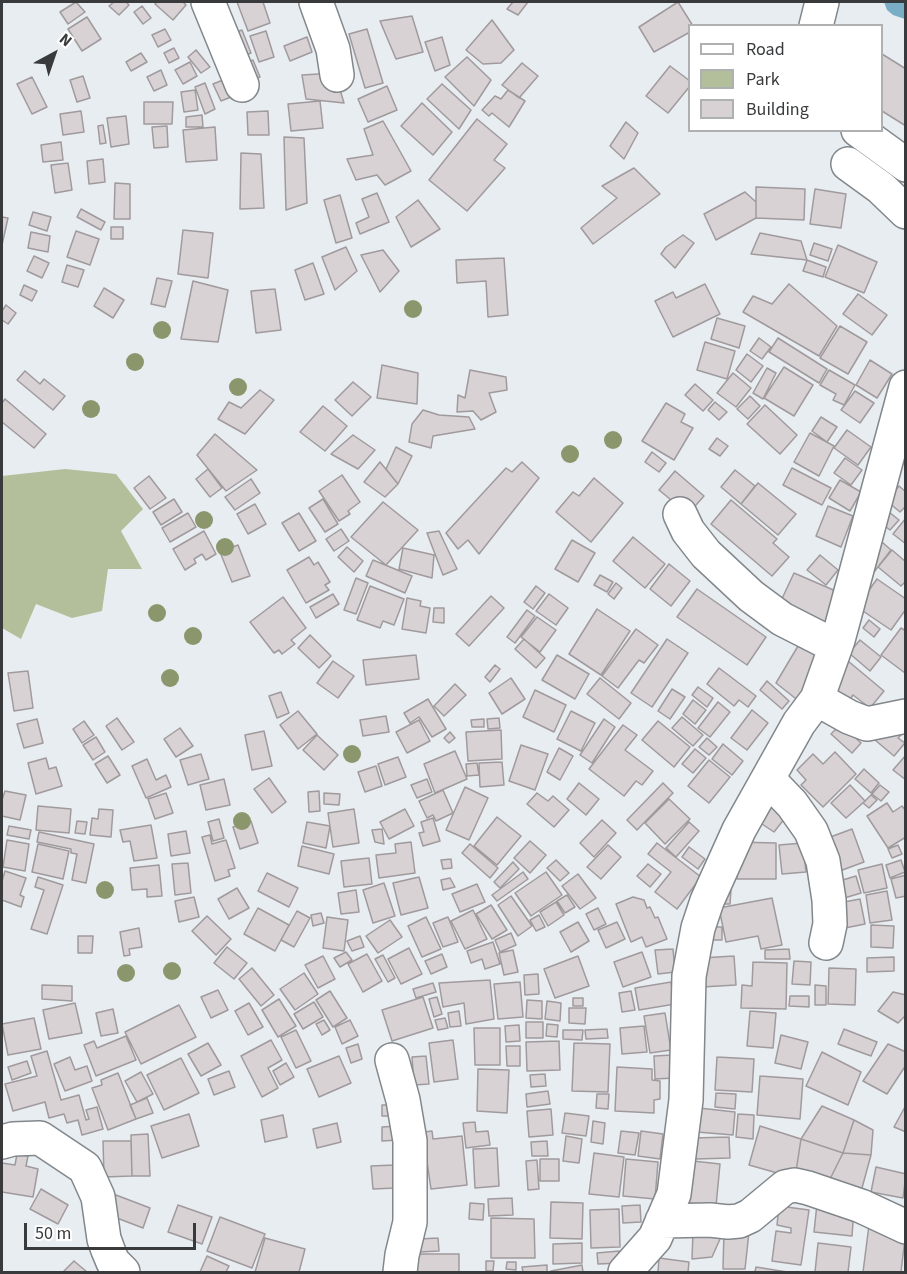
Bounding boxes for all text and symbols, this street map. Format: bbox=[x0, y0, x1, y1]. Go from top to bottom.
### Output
north arrow bbox=[24, 24, 84, 84]
legend bbox=[688, 24, 883, 132]
text: N bbox=[54, 28, 77, 52]
text: Road bbox=[746, 37, 785, 62]
text: Park bbox=[746, 67, 780, 92]
text: Building bbox=[746, 97, 809, 122]
scale bar bbox=[27, 1211, 200, 1249]
text: 50 m bbox=[35, 1221, 71, 1246]

